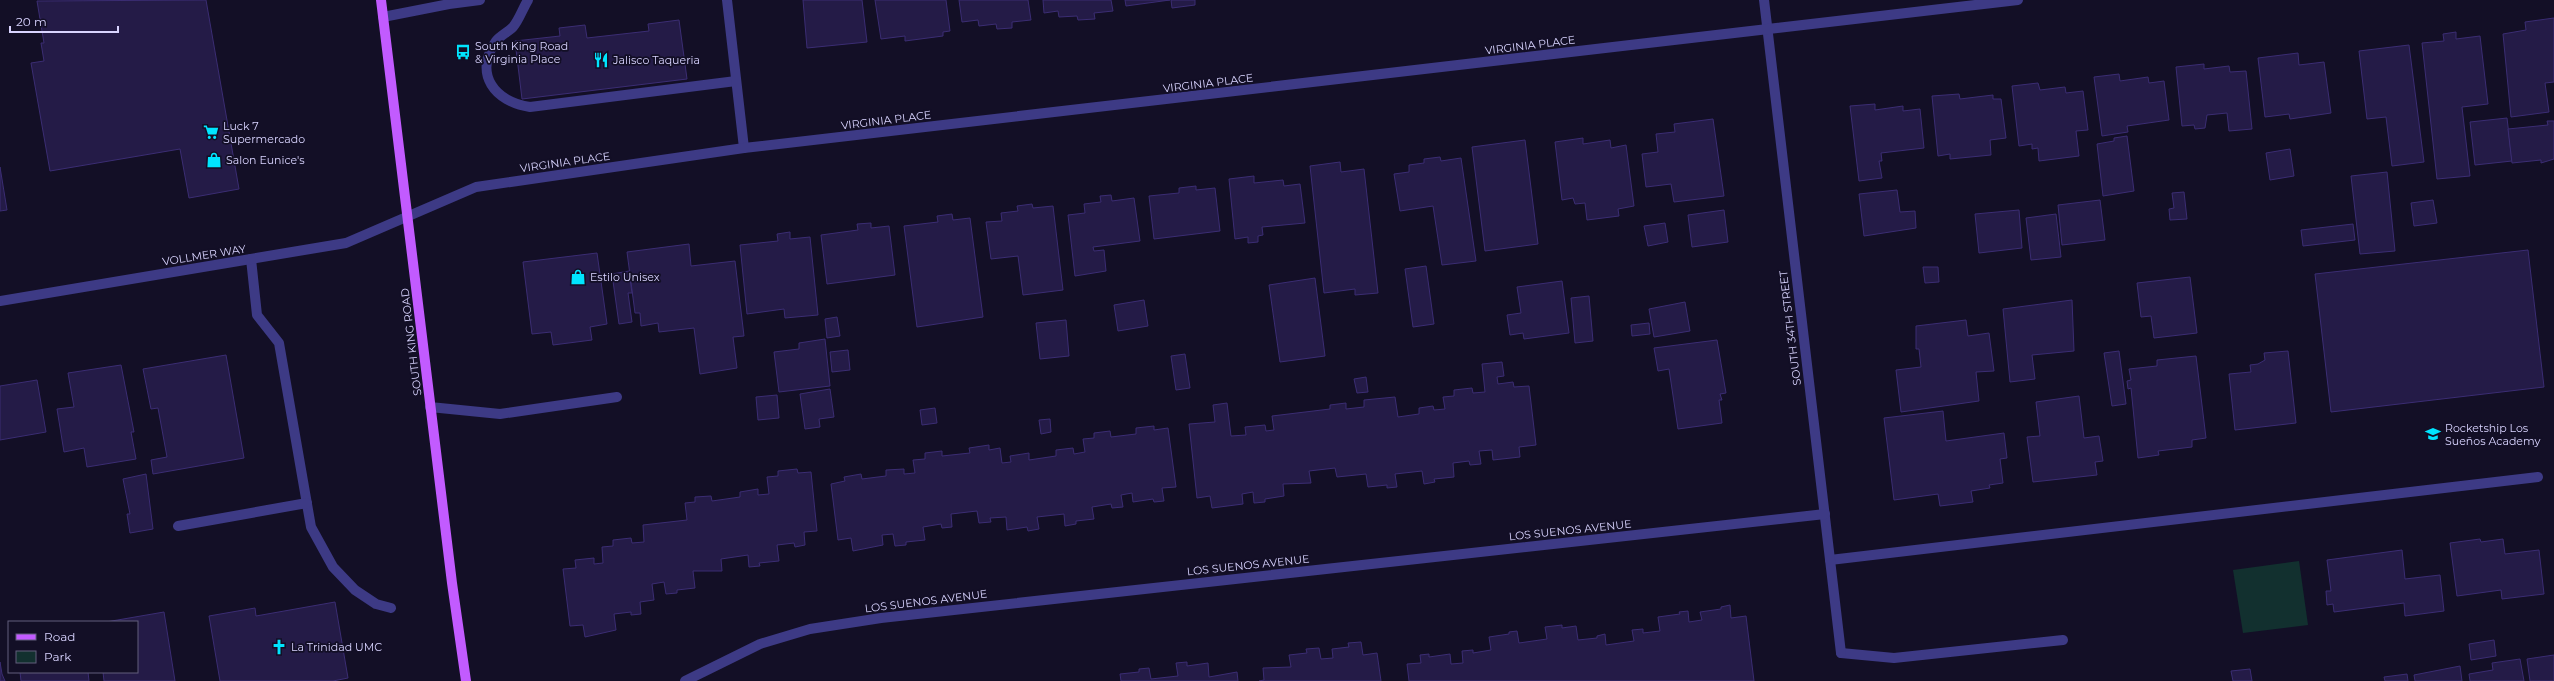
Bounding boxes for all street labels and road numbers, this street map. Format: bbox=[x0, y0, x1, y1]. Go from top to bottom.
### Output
street label: VIRGINIA PLACE bbox=[1484, 33, 1576, 57]
street label: VIRGINIA PLACE bbox=[1162, 71, 1254, 95]
street label: VIRGINIA PLACE bbox=[840, 108, 932, 132]
street label: VIRGINIA PLACE bbox=[519, 149, 611, 175]
street label: VOLLMER WAY bbox=[161, 241, 247, 269]
street label: SOUTH 34TH STREET bbox=[1776, 269, 1804, 386]
street label: SOUTH KING ROAD bbox=[397, 287, 425, 397]
street label: LOS SUENOS AVENUE bbox=[1508, 517, 1632, 543]
street label: LOS SUENOS AVENUE bbox=[1186, 552, 1310, 578]
street label: LOS SUENOS AVENUE bbox=[864, 587, 988, 615]

